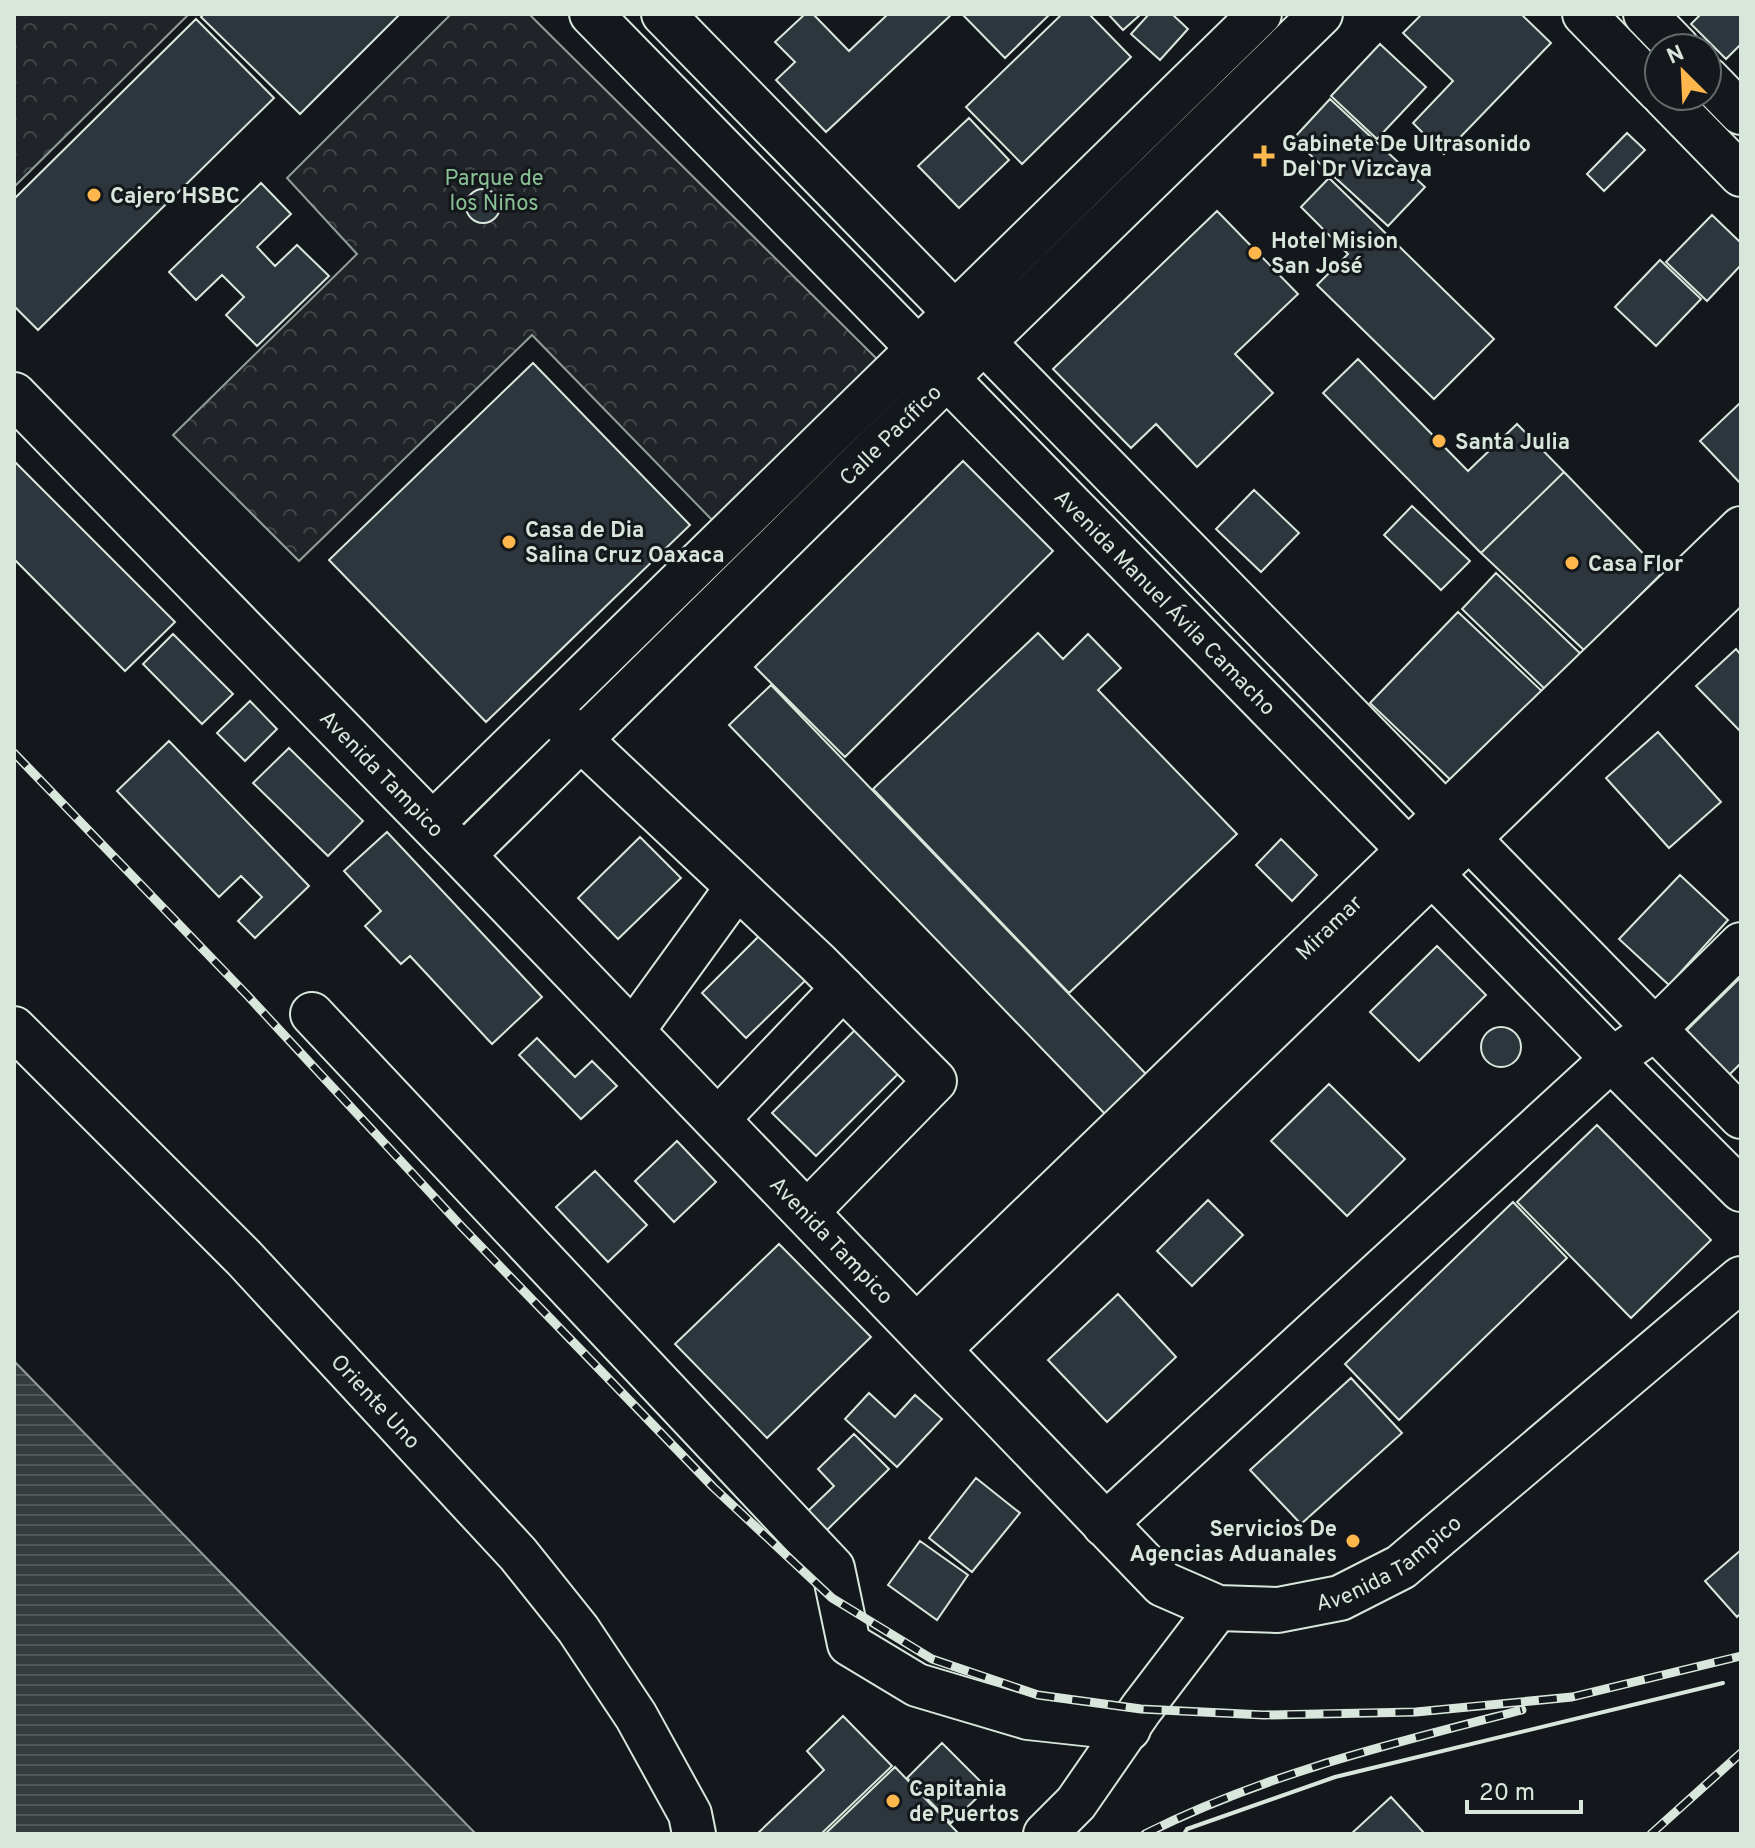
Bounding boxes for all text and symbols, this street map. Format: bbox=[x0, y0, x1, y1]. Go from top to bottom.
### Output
north arrow bbox=[1643, 32, 1723, 112]
text: N bbox=[1663, 40, 1689, 72]
place label: Gabinete De Ultrasonido Del Dr Vizcaya bbox=[1282, 132, 1531, 184]
marker: Gabinete De Ultrasonido Del Dr Vizcaya bbox=[1253, 145, 1275, 167]
park label: Parque de los Niños bbox=[444, 166, 544, 218]
place label: Cajero HSBC bbox=[110, 184, 240, 211]
marker: Cajero HSBC bbox=[85, 186, 103, 204]
place label: Hotel Mision San José bbox=[1271, 229, 1398, 281]
marker: Hotel Mision San José bbox=[1246, 244, 1264, 262]
street label: Calle Pacífico bbox=[835, 380, 948, 492]
place label: Santa Julia bbox=[1455, 430, 1570, 457]
marker: Santa Julia bbox=[1430, 432, 1448, 450]
street label: Avenida Manuel Ávila Camacho bbox=[1047, 485, 1280, 722]
place label: Casa de Dia Salina Cruz Oaxaca bbox=[525, 518, 725, 570]
marker: Casa de Dia Salina Cruz Oaxaca bbox=[500, 533, 518, 551]
place label: Casa Flor bbox=[1588, 552, 1683, 579]
marker: Casa Flor bbox=[1563, 554, 1581, 572]
street label: Avenida Tampico bbox=[313, 706, 449, 844]
street label: Miramar bbox=[1291, 890, 1370, 967]
street label: Avenida Tampico bbox=[763, 1172, 898, 1311]
street label: Oriente Uno bbox=[324, 1350, 425, 1456]
street label: Avenida Tampico bbox=[1314, 1511, 1468, 1618]
place label: Servicios De Agencias Aduanales bbox=[1129, 1517, 1337, 1569]
marker: Servicios De Agencias Aduanales bbox=[1344, 1532, 1362, 1550]
scale bar bbox=[1467, 1764, 1581, 1814]
place label: Capitania de Puertos bbox=[909, 1777, 1020, 1829]
text: 20 m bbox=[1479, 1779, 1535, 1809]
marker: Capitania de Puertos bbox=[884, 1792, 902, 1810]

